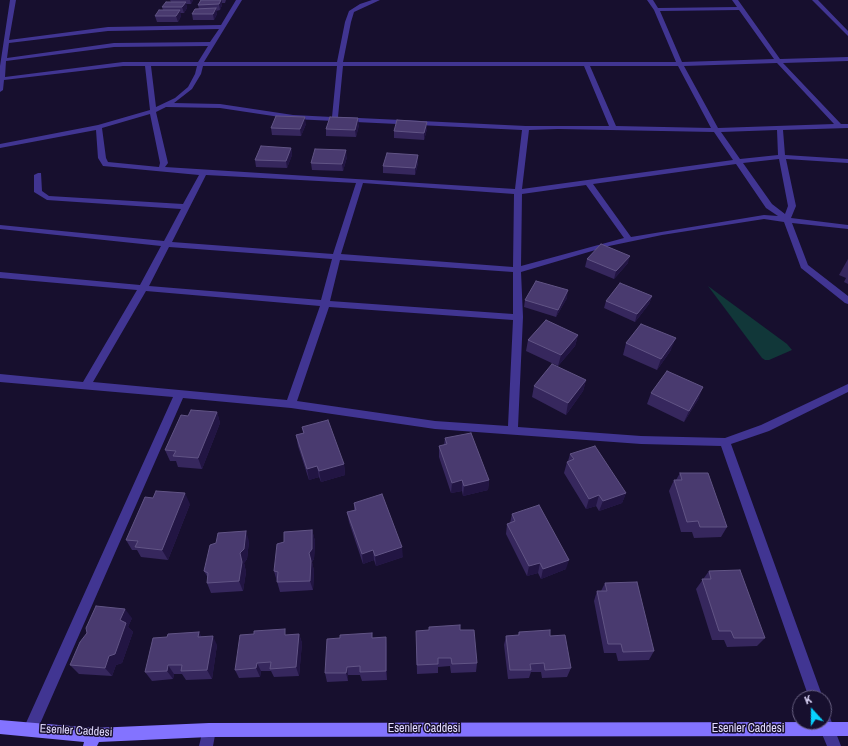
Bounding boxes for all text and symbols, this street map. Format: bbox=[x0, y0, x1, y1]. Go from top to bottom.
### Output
north arrow bbox=[792, 690, 832, 730]
text: K bbox=[803, 692, 814, 707]
street label: Esenler Caddesi bbox=[39, 722, 113, 740]
street label: Esenler Caddesi bbox=[388, 722, 460, 736]
street label: Esenler Caddesi bbox=[712, 722, 784, 736]

